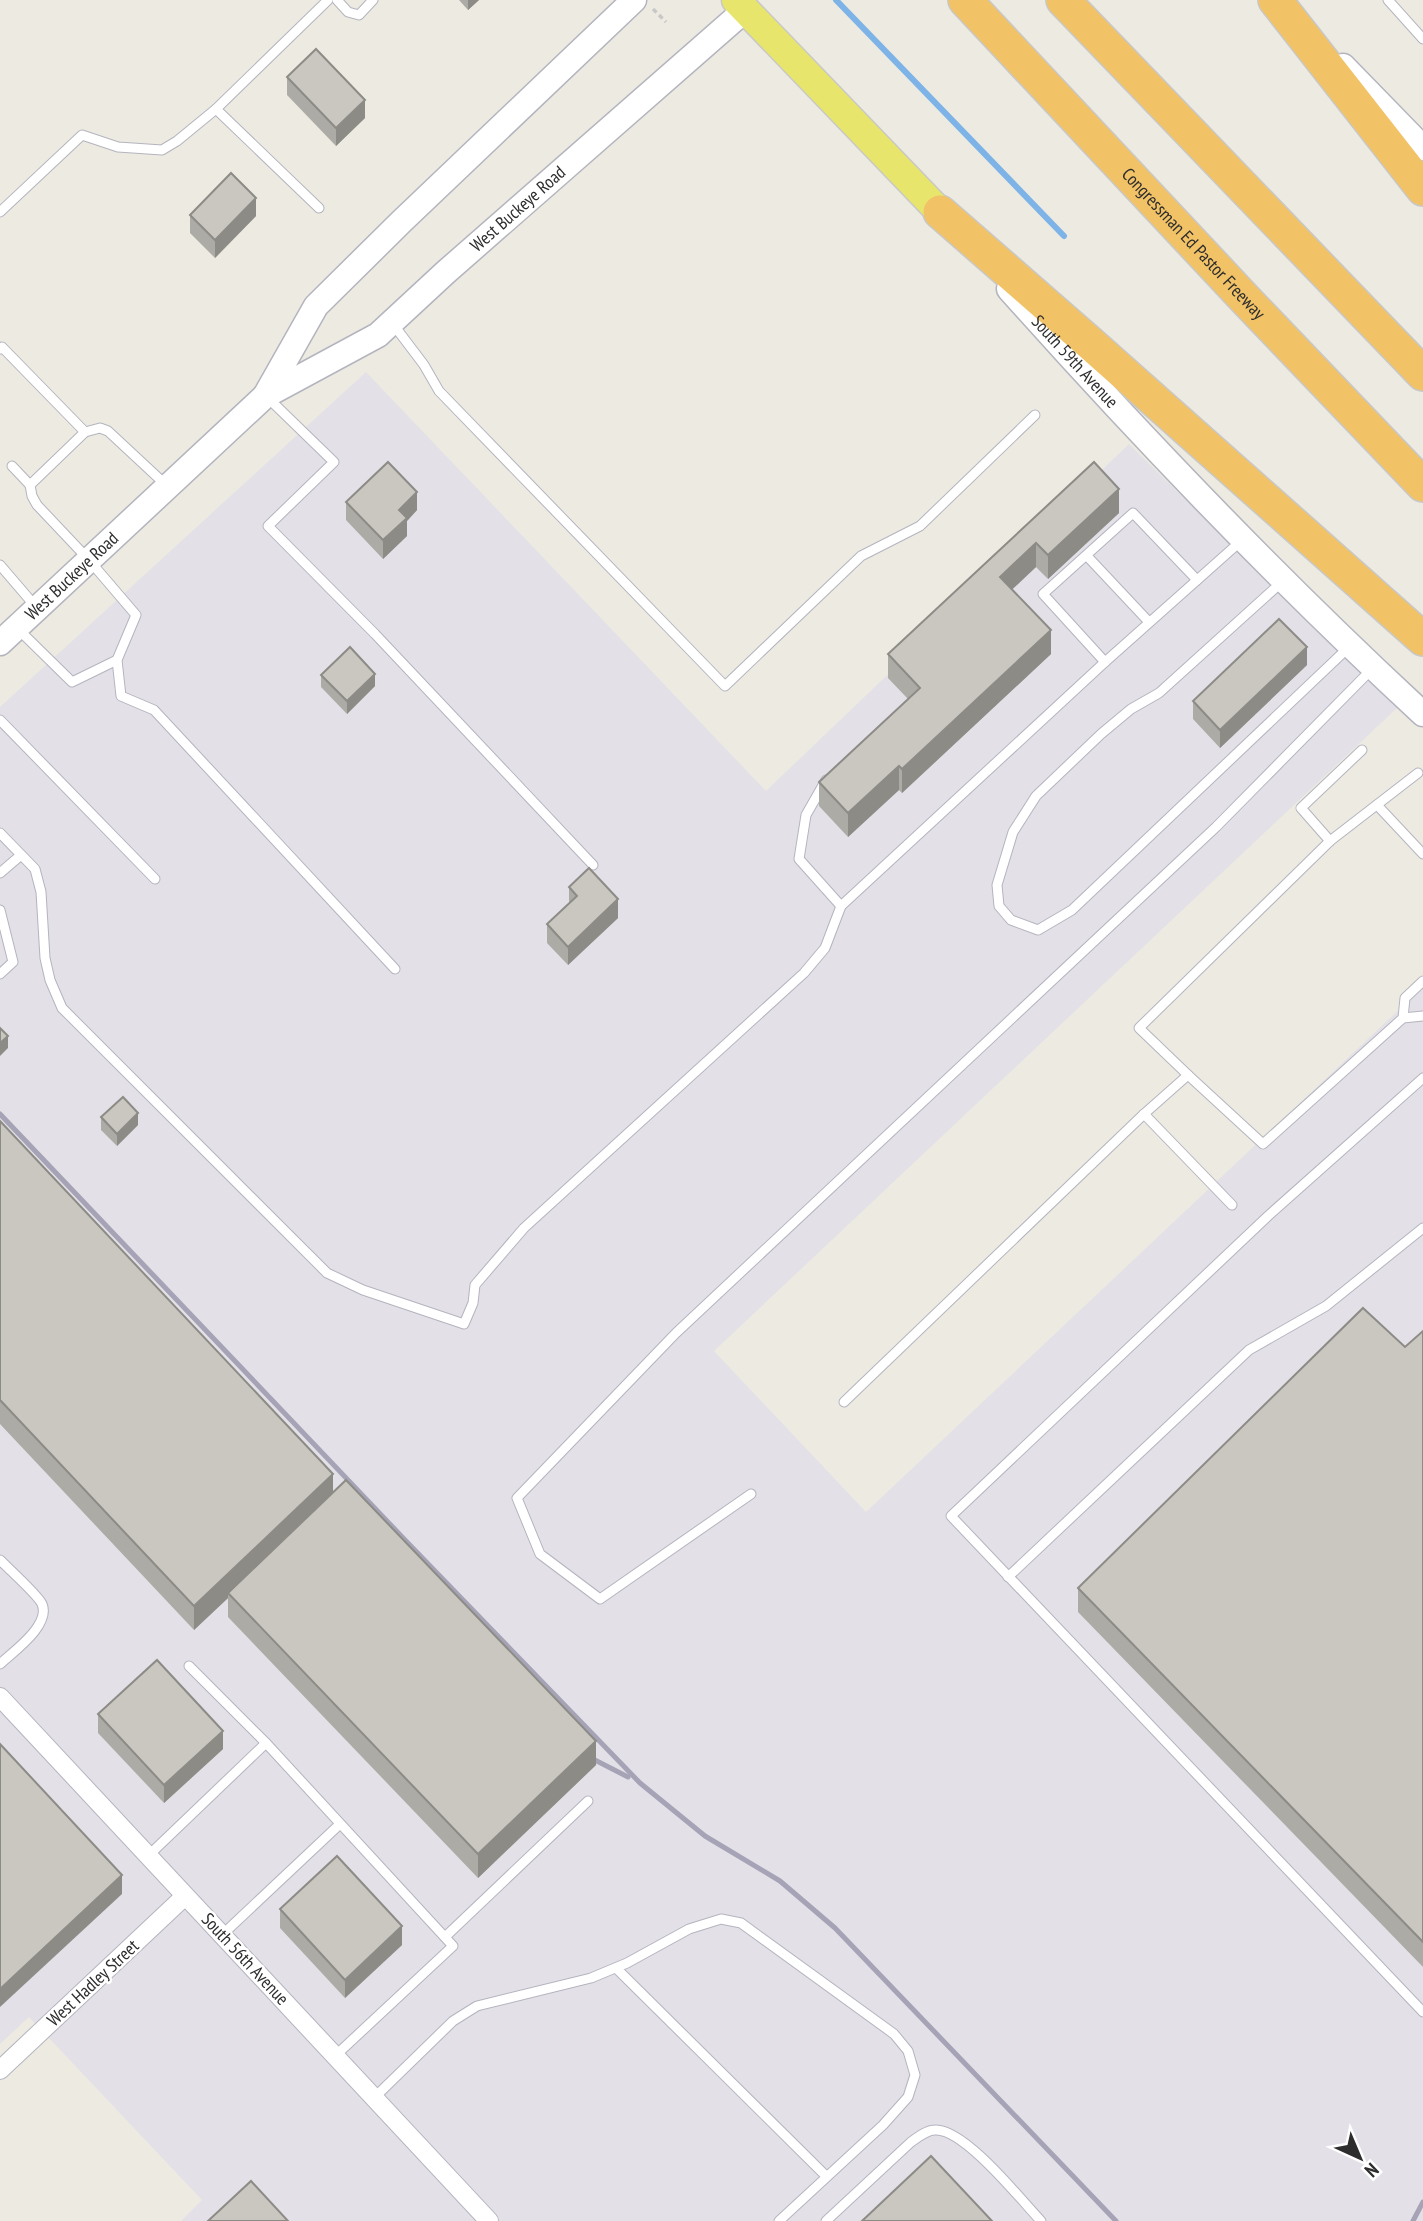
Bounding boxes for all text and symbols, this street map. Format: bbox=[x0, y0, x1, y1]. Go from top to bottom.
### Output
street label: West Buckeye Road bbox=[465, 161, 570, 257]
street label: Congressman Ed Pastor Freeway bbox=[1117, 163, 1271, 324]
street label: South 59th Avenue bbox=[1027, 310, 1123, 413]
street label: West Buckeye Road bbox=[20, 527, 123, 625]
street label: South 56th Avenue bbox=[197, 1908, 294, 2010]
street label: West Hadley Street bbox=[42, 1934, 143, 2031]
north arrow bbox=[1325, 2123, 1395, 2193]
text: N bbox=[1360, 2158, 1384, 2182]

